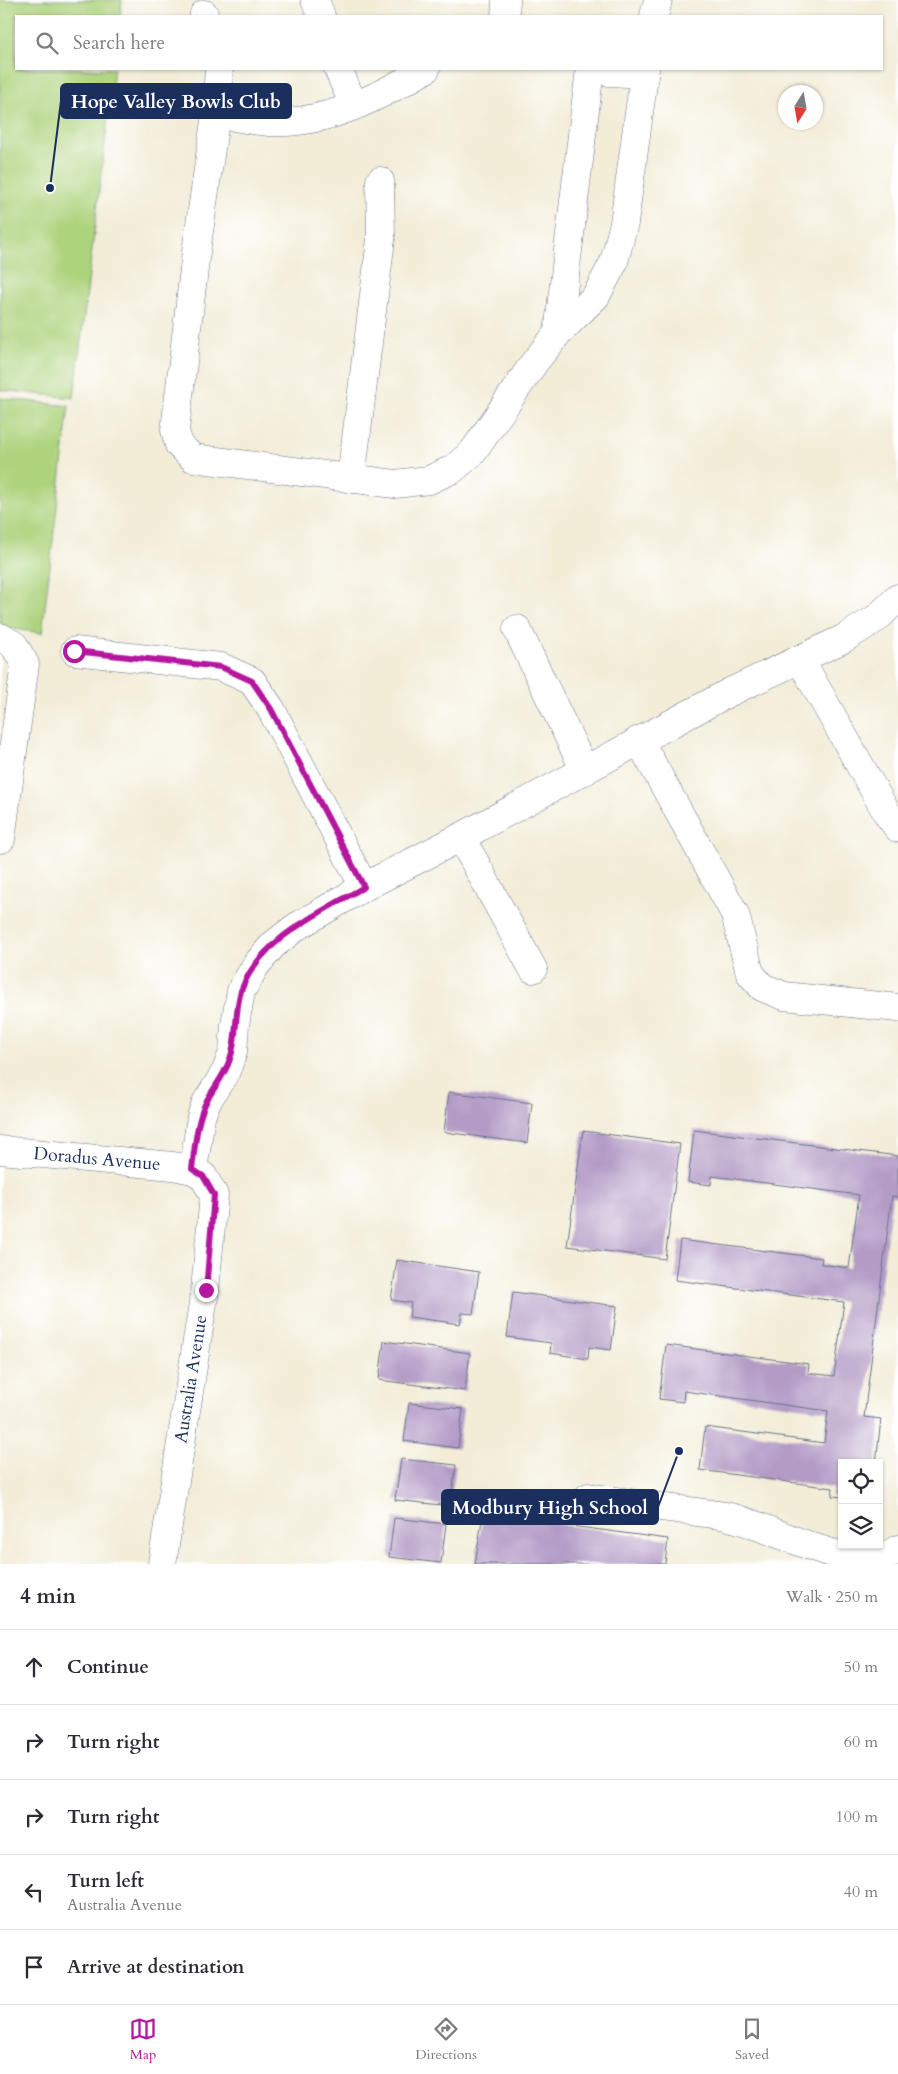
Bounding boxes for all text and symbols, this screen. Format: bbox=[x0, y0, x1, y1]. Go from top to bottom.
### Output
search box bbox=[15, 15, 883, 70]
icon: search bbox=[33, 29, 61, 57]
text: Search here bbox=[73, 30, 165, 56]
callout: Hope Valley Bowls Club bbox=[61, 84, 291, 118]
north arrow bbox=[778, 85, 823, 130]
text: Hope Valley Bowls Club bbox=[71, 89, 281, 115]
route start bbox=[63, 640, 86, 663]
street label: Doradus Avenue bbox=[32, 1141, 162, 1177]
route end bbox=[195, 1279, 218, 1302]
street label: Australia Avenue bbox=[169, 1313, 213, 1445]
map controls bbox=[838, 1459, 883, 1549]
button: locate bbox=[838, 1459, 883, 1504]
callout: Modbury High School bbox=[442, 1490, 658, 1524]
text: Modbury High School bbox=[452, 1495, 648, 1521]
button: layers bbox=[838, 1504, 883, 1549]
text: 4 min bbox=[20, 1582, 76, 1611]
text: Walk · 250 m bbox=[786, 1586, 878, 1608]
icon: ahead bbox=[20, 1653, 48, 1681]
text: Continue bbox=[67, 1654, 149, 1680]
text: 50 m bbox=[844, 1656, 878, 1678]
icon: right bbox=[20, 1728, 48, 1756]
text: Turn right bbox=[67, 1729, 159, 1755]
text: 60 m bbox=[844, 1731, 878, 1753]
icon: right bbox=[20, 1803, 48, 1831]
text: Turn right bbox=[67, 1804, 159, 1830]
text: 100 m bbox=[836, 1806, 878, 1828]
text: Turn left bbox=[67, 1868, 144, 1894]
icon: left bbox=[20, 1878, 48, 1906]
text: 40 m bbox=[844, 1881, 878, 1903]
text: Australia Avenue bbox=[67, 1894, 182, 1916]
icon: arrive bbox=[20, 1953, 48, 1981]
text: Arrive at destination bbox=[67, 1954, 244, 1980]
tab: Map bbox=[129, 2015, 157, 2064]
tab: Directions bbox=[415, 2015, 477, 2064]
tab: Saved bbox=[735, 2015, 769, 2064]

